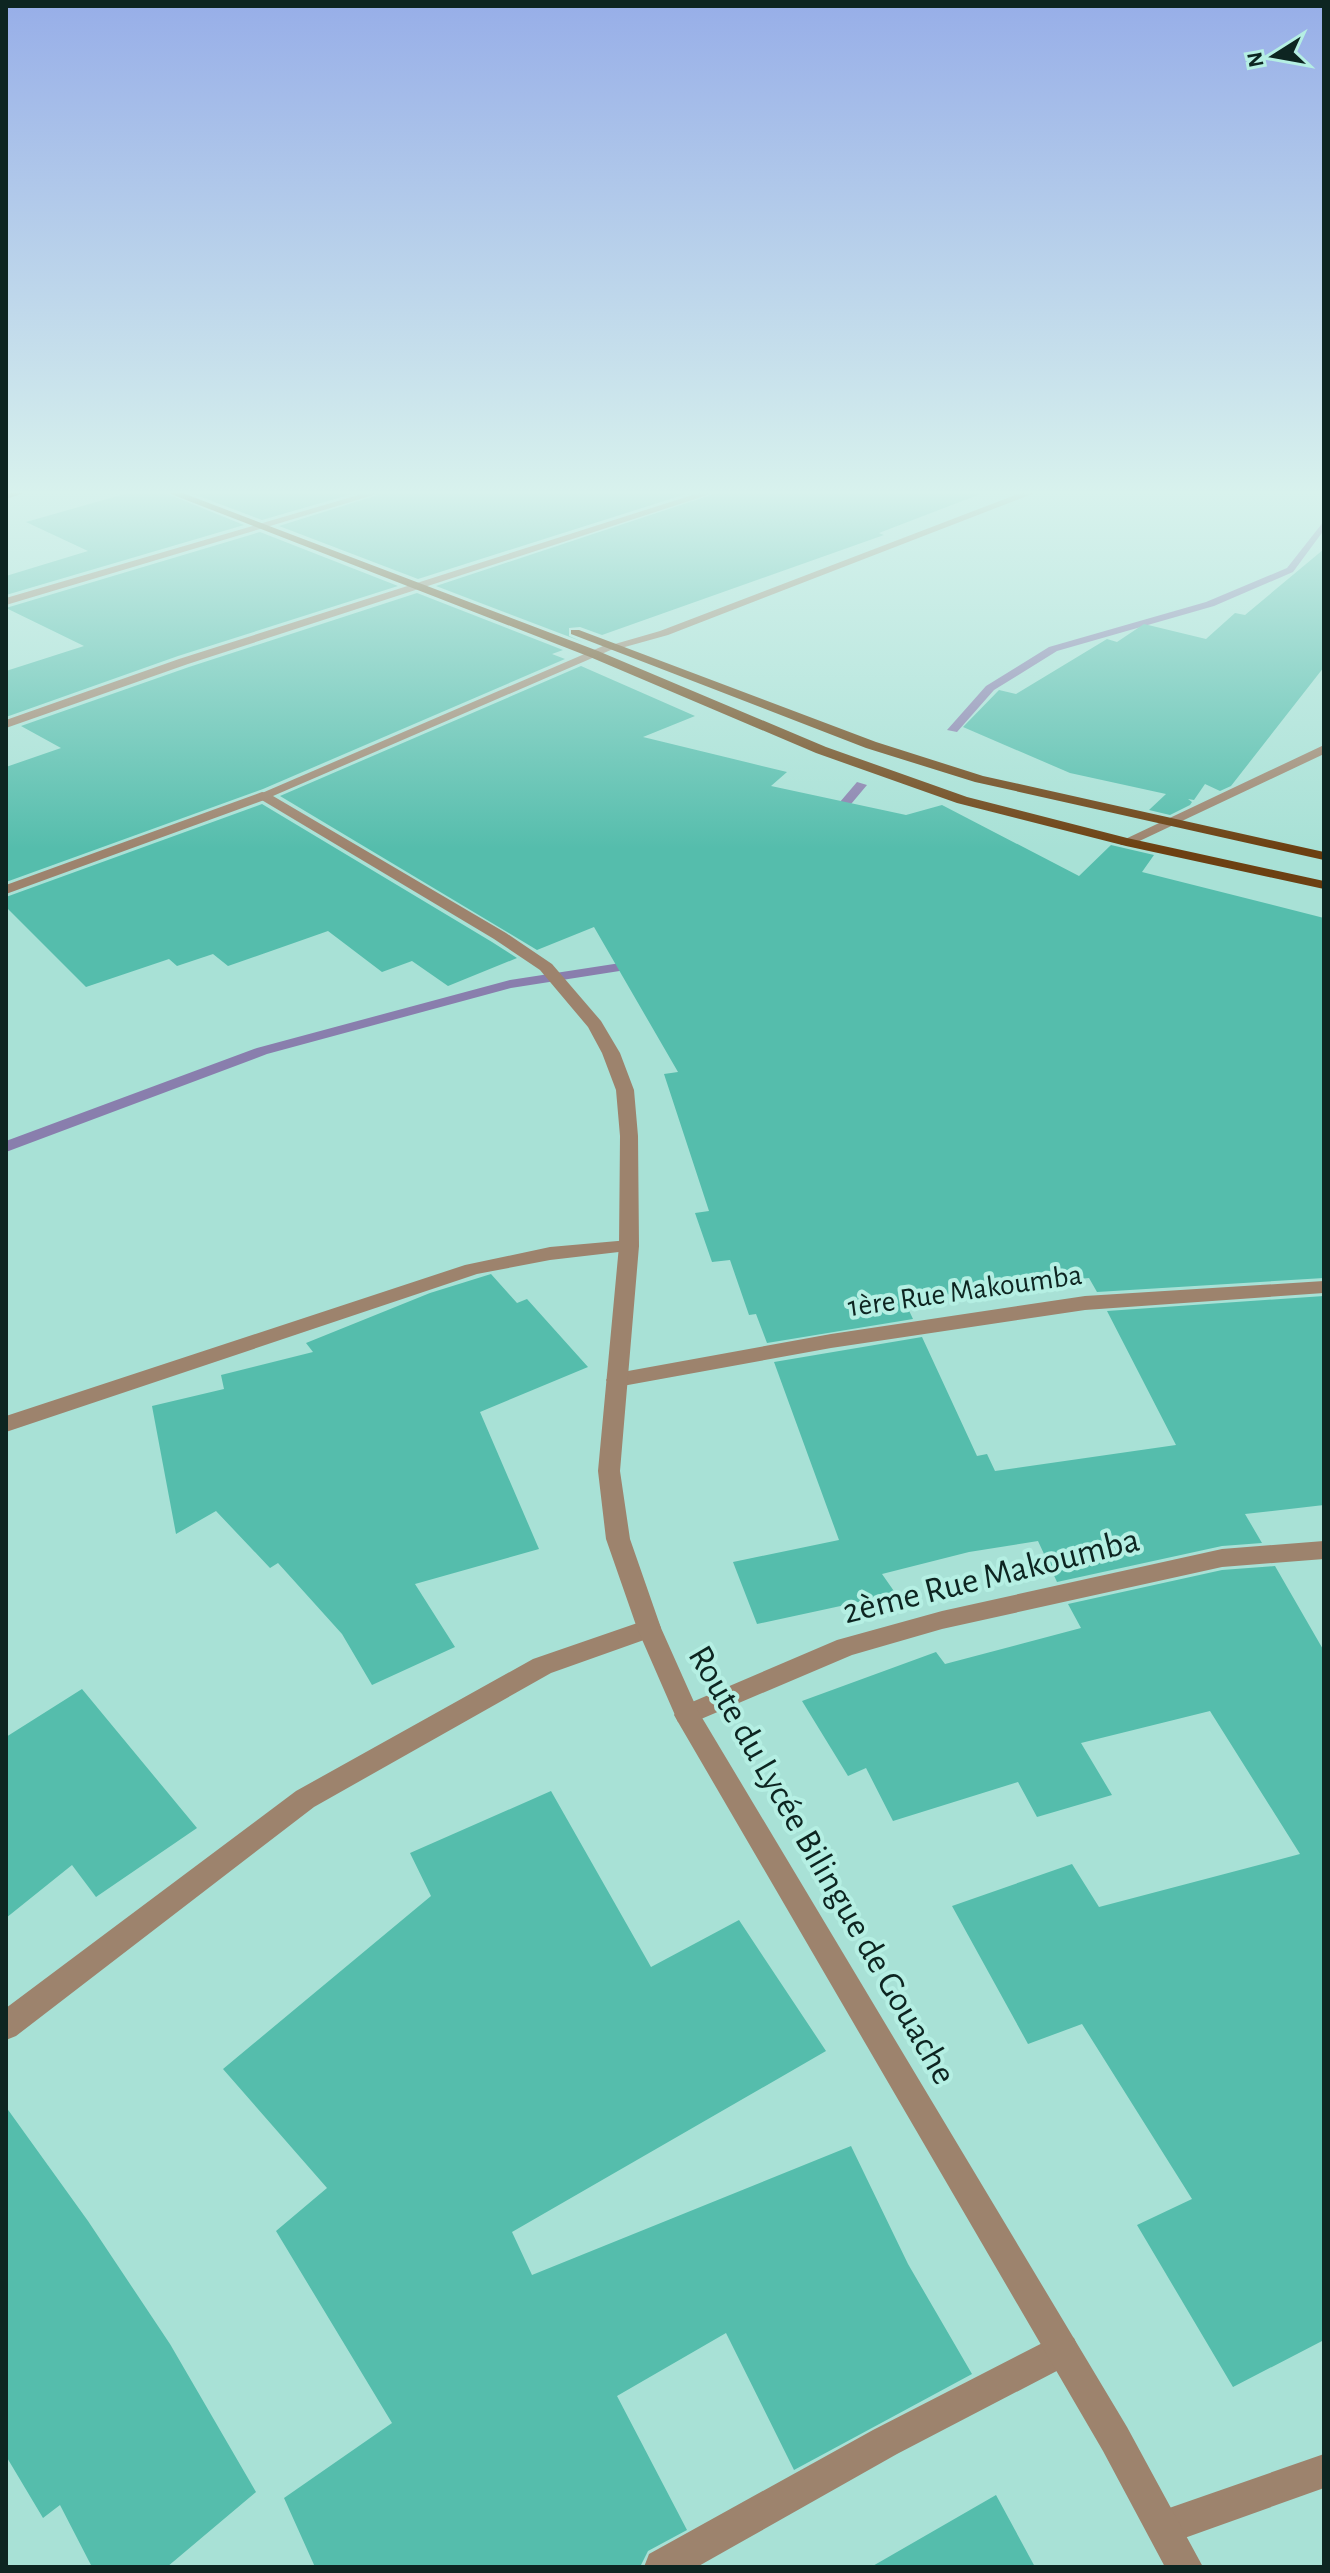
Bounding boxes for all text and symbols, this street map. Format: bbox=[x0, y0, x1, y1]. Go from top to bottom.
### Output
north arrow bbox=[1234, 16, 1314, 96]
text: N bbox=[1243, 50, 1268, 69]
street label: 1ère Rue Makoumba bbox=[846, 1260, 1084, 1322]
street label: 2ème Rue Makoumba bbox=[839, 1522, 1143, 1630]
street label: Route du Lycée Bilingue de Gouache bbox=[681, 1640, 963, 2090]

